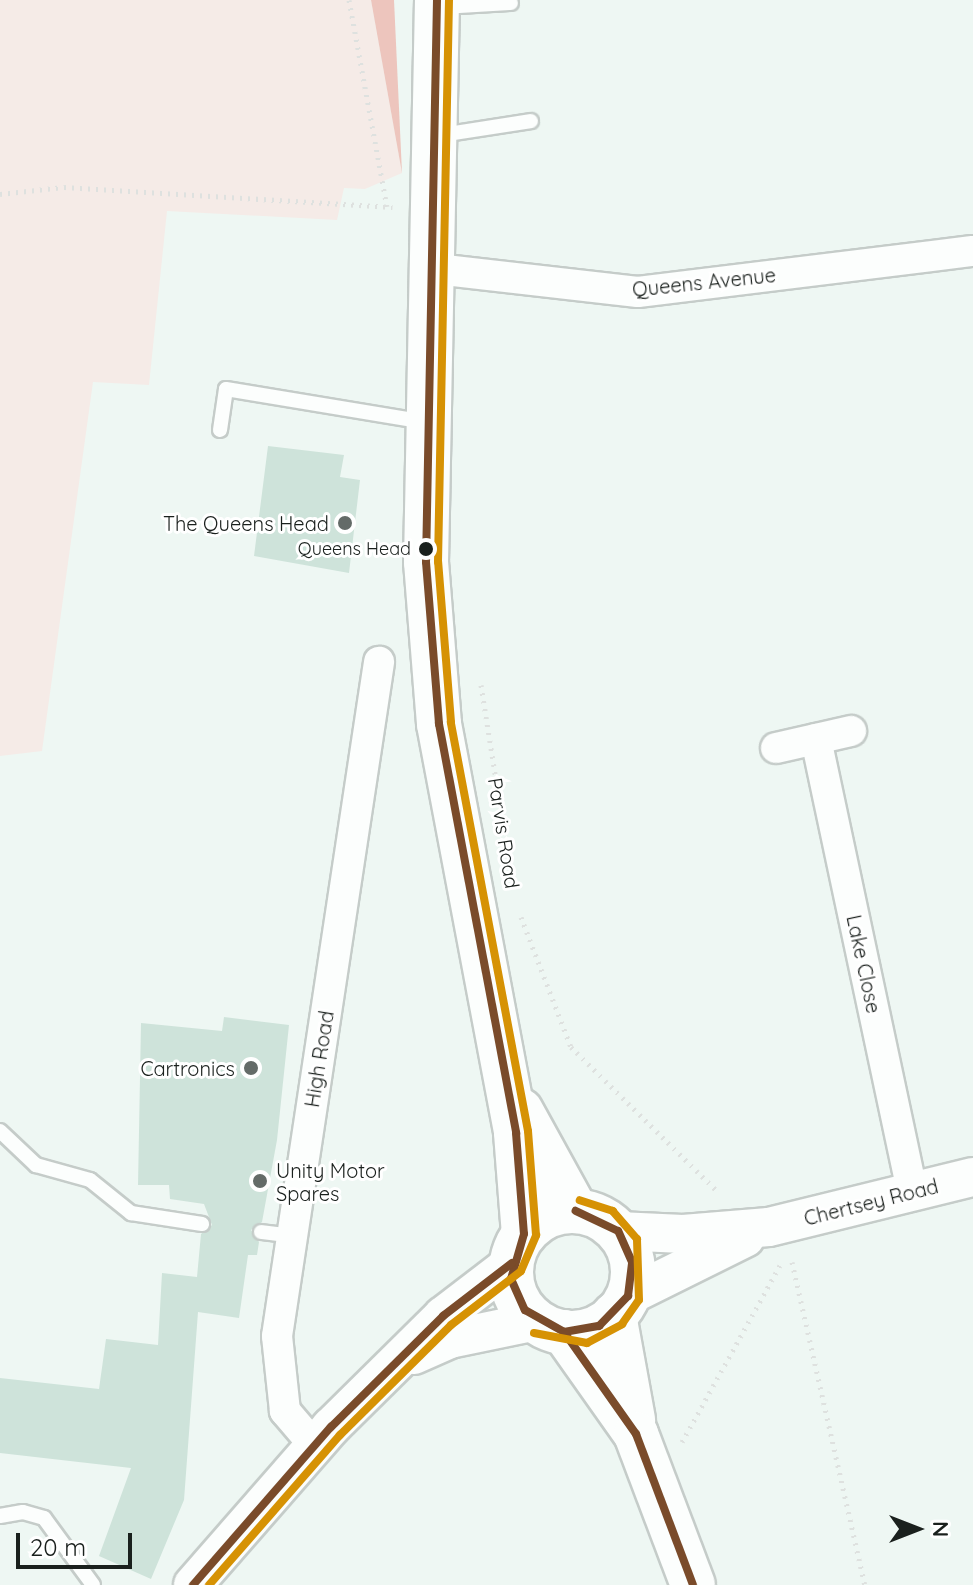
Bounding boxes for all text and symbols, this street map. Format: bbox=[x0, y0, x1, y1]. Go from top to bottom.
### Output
street label: Queens Avenue bbox=[631, 263, 777, 301]
place label: The Queens Head bbox=[163, 511, 329, 535]
marker: The Queens Head bbox=[336, 514, 354, 532]
place label: Queens Head bbox=[298, 538, 411, 560]
marker: Queens Head bbox=[418, 541, 434, 557]
street label: Parvis Road bbox=[483, 776, 525, 890]
street label: Lake Close bbox=[842, 913, 886, 1015]
street label: High Road bbox=[300, 1009, 338, 1109]
place label: Cartronics bbox=[140, 1056, 235, 1080]
marker: Cartronics bbox=[242, 1059, 260, 1077]
place label: Unity Motor Spares bbox=[276, 1158, 385, 1205]
marker: Unity Motor Spares bbox=[251, 1172, 269, 1190]
street label: Chertsey Road bbox=[801, 1174, 941, 1230]
north arrow bbox=[877, 1489, 957, 1569]
scale bar bbox=[20, 1517, 136, 1567]
text: N bbox=[927, 1521, 955, 1537]
text: 20 m bbox=[30, 1532, 86, 1562]

